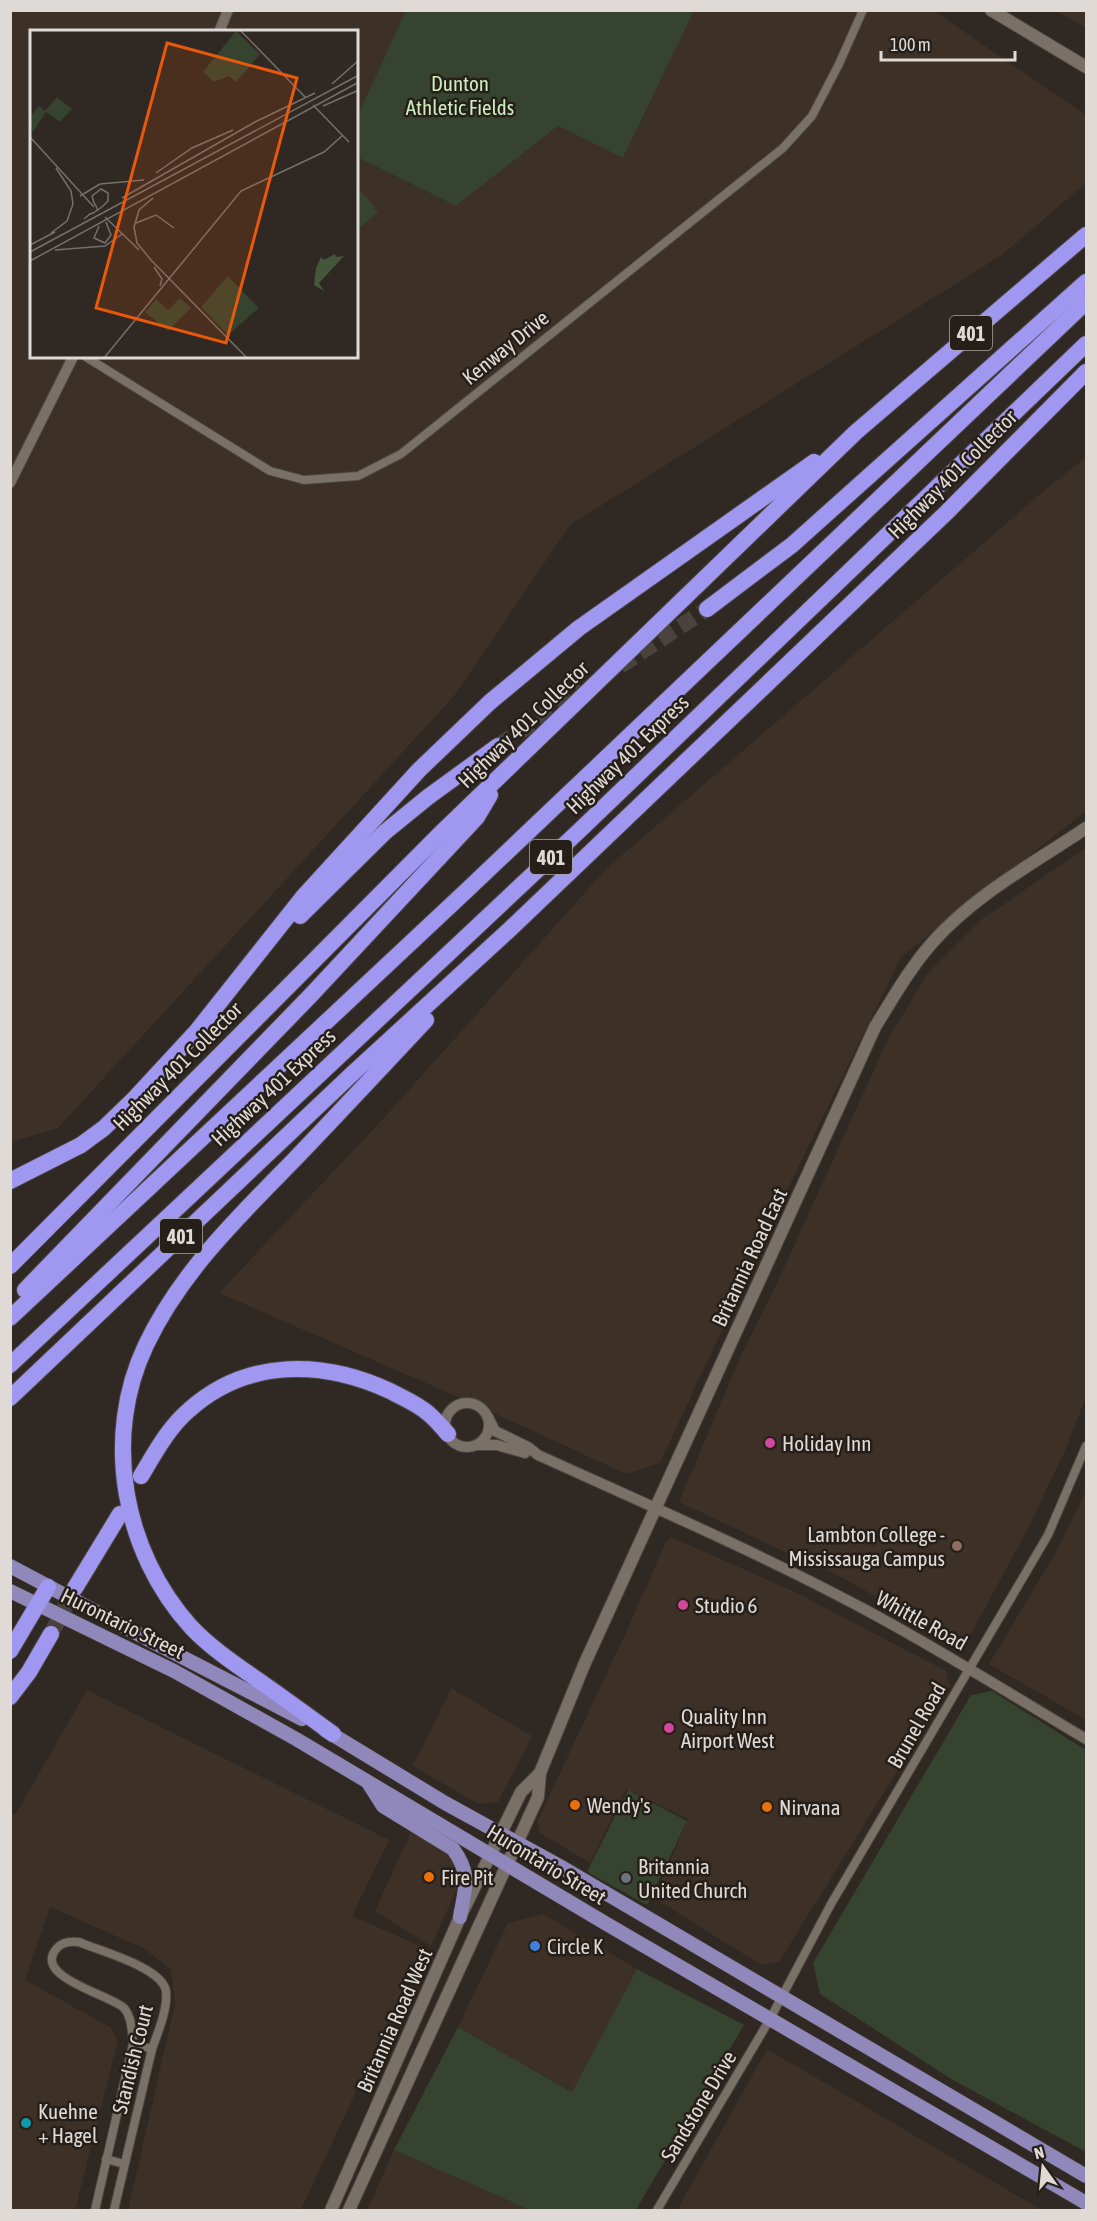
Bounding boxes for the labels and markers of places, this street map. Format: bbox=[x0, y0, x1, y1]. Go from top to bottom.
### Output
place label: Holiday Inn bbox=[782, 1431, 871, 1455]
marker: Holiday Inn bbox=[763, 1436, 777, 1450]
place label: Lambton College - Mississauga Campus bbox=[789, 1522, 945, 1570]
marker: Lambton College - Mississauga Campus bbox=[950, 1539, 964, 1553]
place label: Studio 6 bbox=[695, 1593, 758, 1617]
marker: Studio 6 bbox=[676, 1598, 690, 1612]
place label: Quality Inn Airport West bbox=[681, 1704, 775, 1752]
marker: Quality Inn Airport West bbox=[662, 1721, 676, 1735]
place label: Wendy's bbox=[587, 1793, 651, 1817]
place label: Nirvana bbox=[779, 1795, 841, 1819]
marker: Wendy's bbox=[568, 1798, 582, 1812]
marker: Nirvana bbox=[760, 1800, 774, 1814]
place label: Britannia United Church bbox=[638, 1854, 747, 1902]
place label: Fire Pit bbox=[441, 1865, 494, 1889]
marker: Fire Pit bbox=[422, 1870, 436, 1884]
marker: Britannia United Church bbox=[619, 1871, 633, 1885]
place label: Circle K bbox=[547, 1934, 604, 1958]
marker: Circle K bbox=[528, 1939, 542, 1953]
place label: Kuehne + Hagel bbox=[38, 2099, 98, 2147]
marker: Kuehne + Hagel bbox=[19, 2116, 33, 2130]

